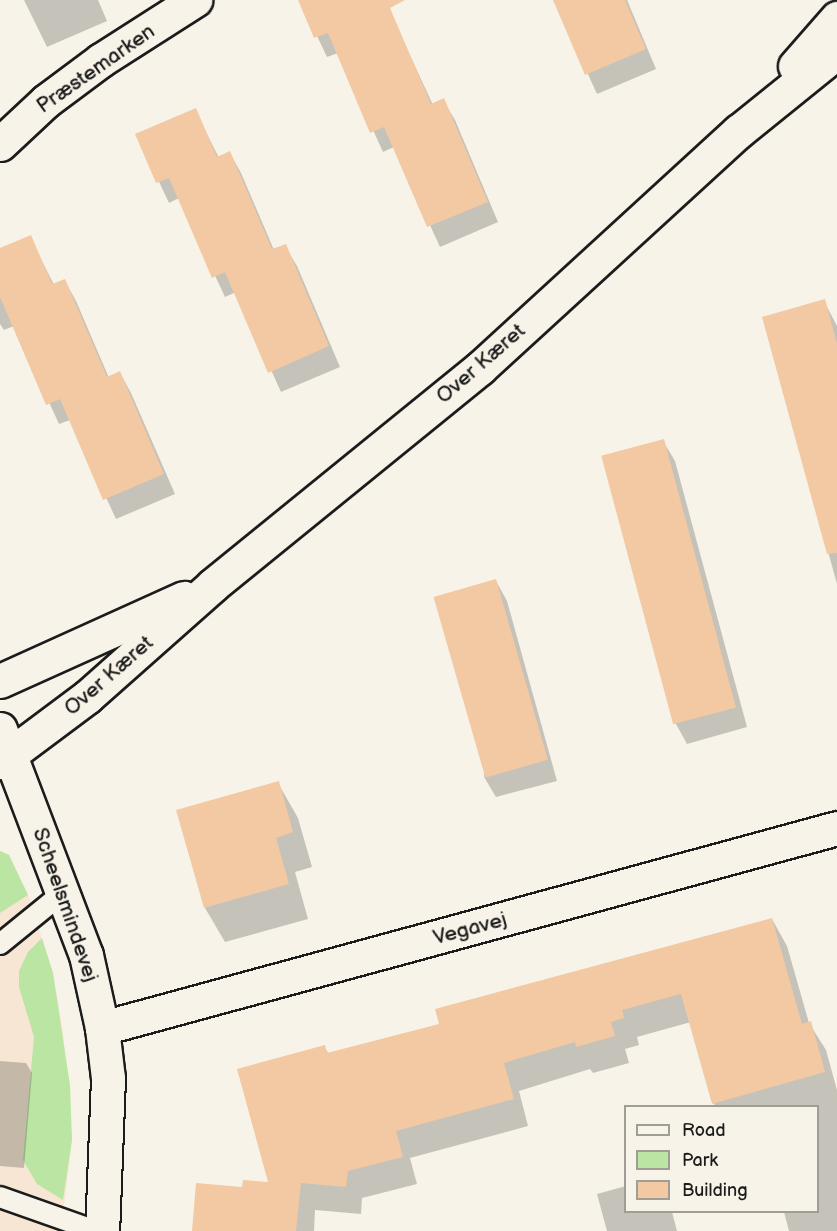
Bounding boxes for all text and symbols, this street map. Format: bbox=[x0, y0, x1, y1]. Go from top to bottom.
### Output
street label: Præstemarken bbox=[32, 19, 160, 119]
street label: Over Kæret bbox=[432, 319, 530, 409]
street label: Over Kæret bbox=[60, 631, 158, 721]
street label: Scheelsmindevej bbox=[27, 825, 103, 985]
street label: Vegavej bbox=[430, 907, 510, 951]
legend bbox=[624, 1105, 819, 1213]
text: Road bbox=[682, 1120, 726, 1141]
text: Park bbox=[682, 1150, 718, 1171]
text: Building bbox=[682, 1180, 748, 1201]

